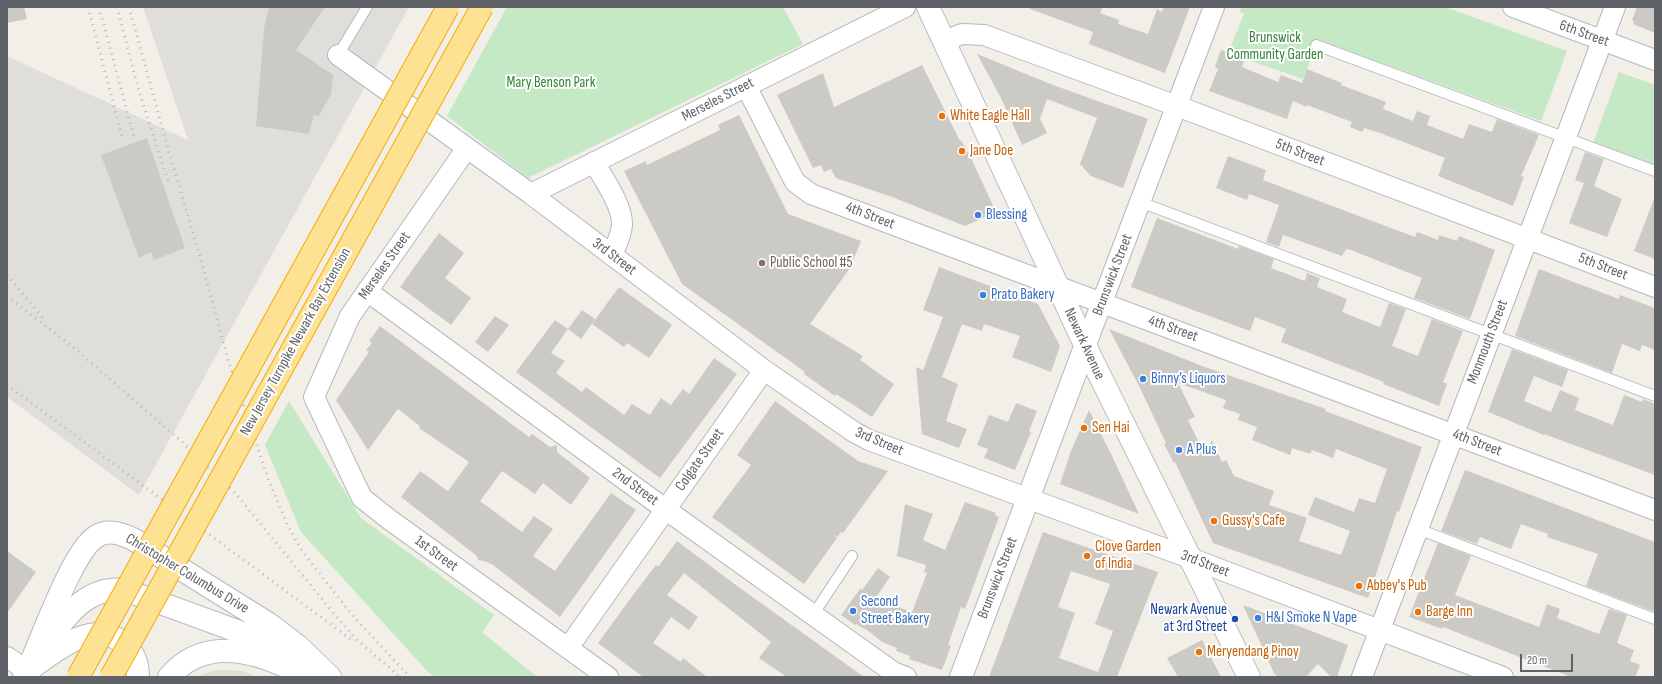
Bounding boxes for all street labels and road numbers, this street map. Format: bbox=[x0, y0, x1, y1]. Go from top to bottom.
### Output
street label: 6th Street bbox=[1557, 17, 1611, 51]
street label: Merseles Street bbox=[679, 74, 757, 126]
street label: 5th Street bbox=[1273, 135, 1327, 171]
street label: 4th Street bbox=[843, 198, 897, 234]
street label: Merseles Street bbox=[355, 229, 415, 303]
street label: Brunswick Street bbox=[1089, 232, 1137, 318]
street label: 3rd Street bbox=[588, 235, 640, 279]
street label: New Jersey Turnpike Newark Bay Extension bbox=[237, 245, 355, 439]
street label: 5th Street bbox=[1576, 249, 1630, 285]
street label: Monmouth Street bbox=[1464, 297, 1512, 387]
street label: Newark Avenue bbox=[1060, 305, 1108, 383]
street label: 4th Street bbox=[1146, 312, 1200, 346]
street label: 3rd Street bbox=[852, 424, 906, 460]
street label: Colgate Street bbox=[672, 425, 728, 495]
street label: 4th Street bbox=[1450, 425, 1504, 461]
street label: 2nd Street bbox=[608, 464, 662, 510]
street label: Christopher Columbus Drive bbox=[122, 530, 252, 618]
street label: 1st Street bbox=[411, 532, 461, 576]
street label: Brunswick Street bbox=[974, 535, 1022, 621]
street label: 3rd Street bbox=[1178, 547, 1232, 581]

